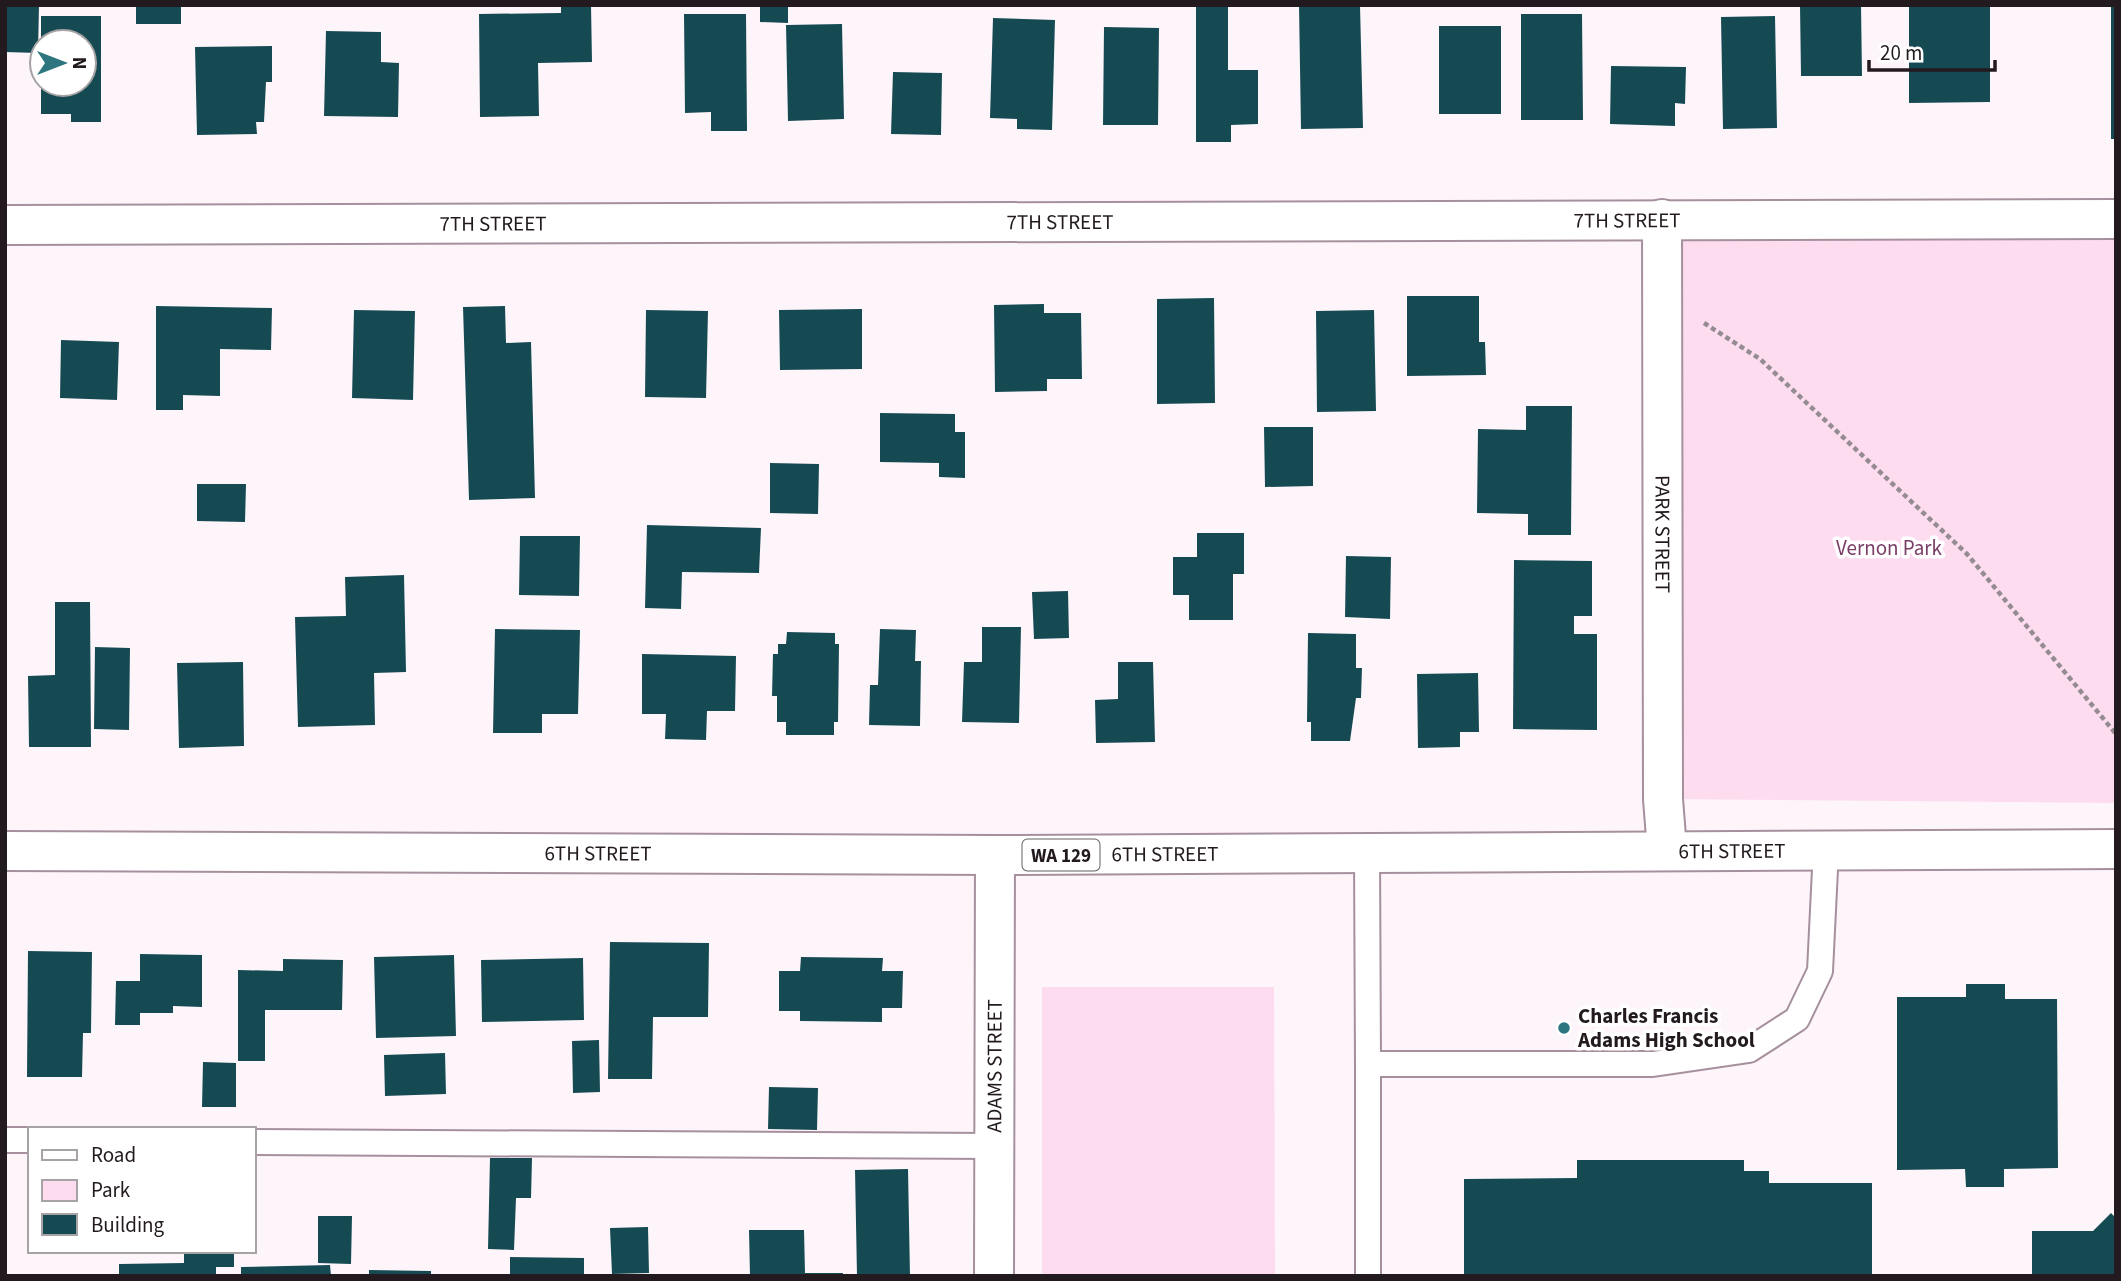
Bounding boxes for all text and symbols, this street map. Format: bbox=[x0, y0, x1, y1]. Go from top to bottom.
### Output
north arrow bbox=[28, 28, 98, 98]
scale bar bbox=[1869, 28, 1995, 72]
text: 20 m bbox=[1880, 38, 1922, 68]
text: N bbox=[65, 57, 92, 69]
street label: 7TH STREET bbox=[1573, 205, 1681, 236]
street label: 7TH STREET bbox=[1006, 207, 1114, 237]
street label: 7TH STREET bbox=[439, 208, 547, 239]
street label: PARK STREET bbox=[1647, 475, 1678, 593]
park label: Vernon Park bbox=[1836, 533, 1943, 563]
street label: 6TH STREET bbox=[1678, 836, 1786, 866]
street label: 6TH STREET bbox=[544, 838, 652, 869]
street label: 6TH STREET bbox=[1111, 839, 1219, 869]
road number: WA 129 bbox=[1023, 840, 1100, 870]
street label: ADAMS STREET bbox=[979, 999, 1010, 1133]
place label: Charles Francis Adams High School bbox=[1577, 1001, 1755, 1055]
marker: Charles Francis Adams High School bbox=[1556, 1020, 1572, 1036]
legend bbox=[28, 1127, 256, 1253]
text: Road bbox=[91, 1140, 136, 1170]
text: Park bbox=[91, 1175, 131, 1205]
text: Building bbox=[91, 1210, 165, 1240]

